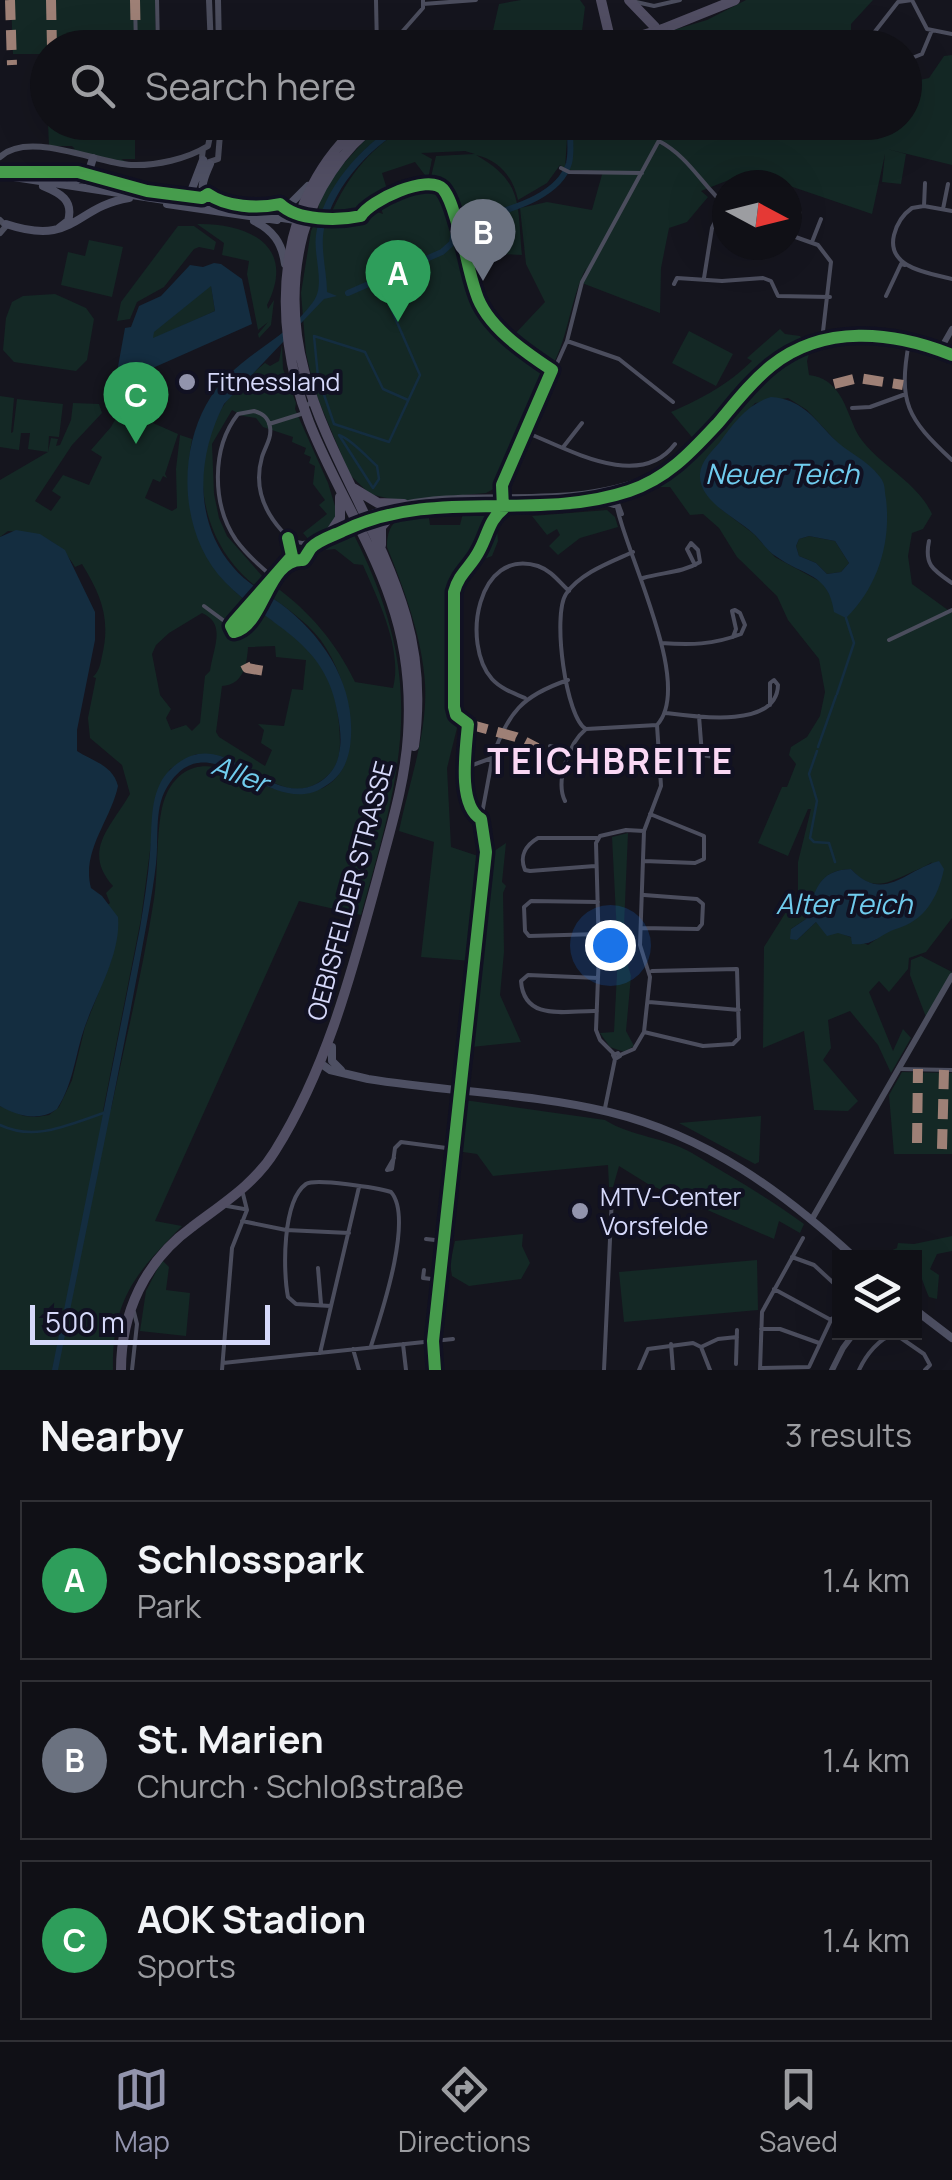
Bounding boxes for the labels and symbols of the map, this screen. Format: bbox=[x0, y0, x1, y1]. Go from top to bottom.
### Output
north arrow bbox=[712, 170, 802, 260]
pin: B bbox=[450, 198, 516, 281]
pin: A bbox=[366, 240, 430, 322]
pin: C bbox=[104, 362, 168, 444]
place label: Fitnessland bbox=[207, 364, 340, 399]
marker: Fitnessland bbox=[176, 371, 198, 393]
water label: Neuer Teich bbox=[705, 454, 860, 492]
district label: TEICHBREITE bbox=[487, 737, 735, 785]
water label: Aller bbox=[207, 745, 278, 802]
street label: OEBISFELDER STRASSE bbox=[298, 757, 401, 1024]
water label: Alter Teich bbox=[776, 884, 914, 922]
your location bbox=[585, 920, 636, 971]
place label: MTV-Center Vorsfelde bbox=[600, 1179, 742, 1243]
marker: MTV-Center Vorsfelde bbox=[569, 1200, 591, 1222]
scale bar bbox=[30, 1300, 270, 1344]

